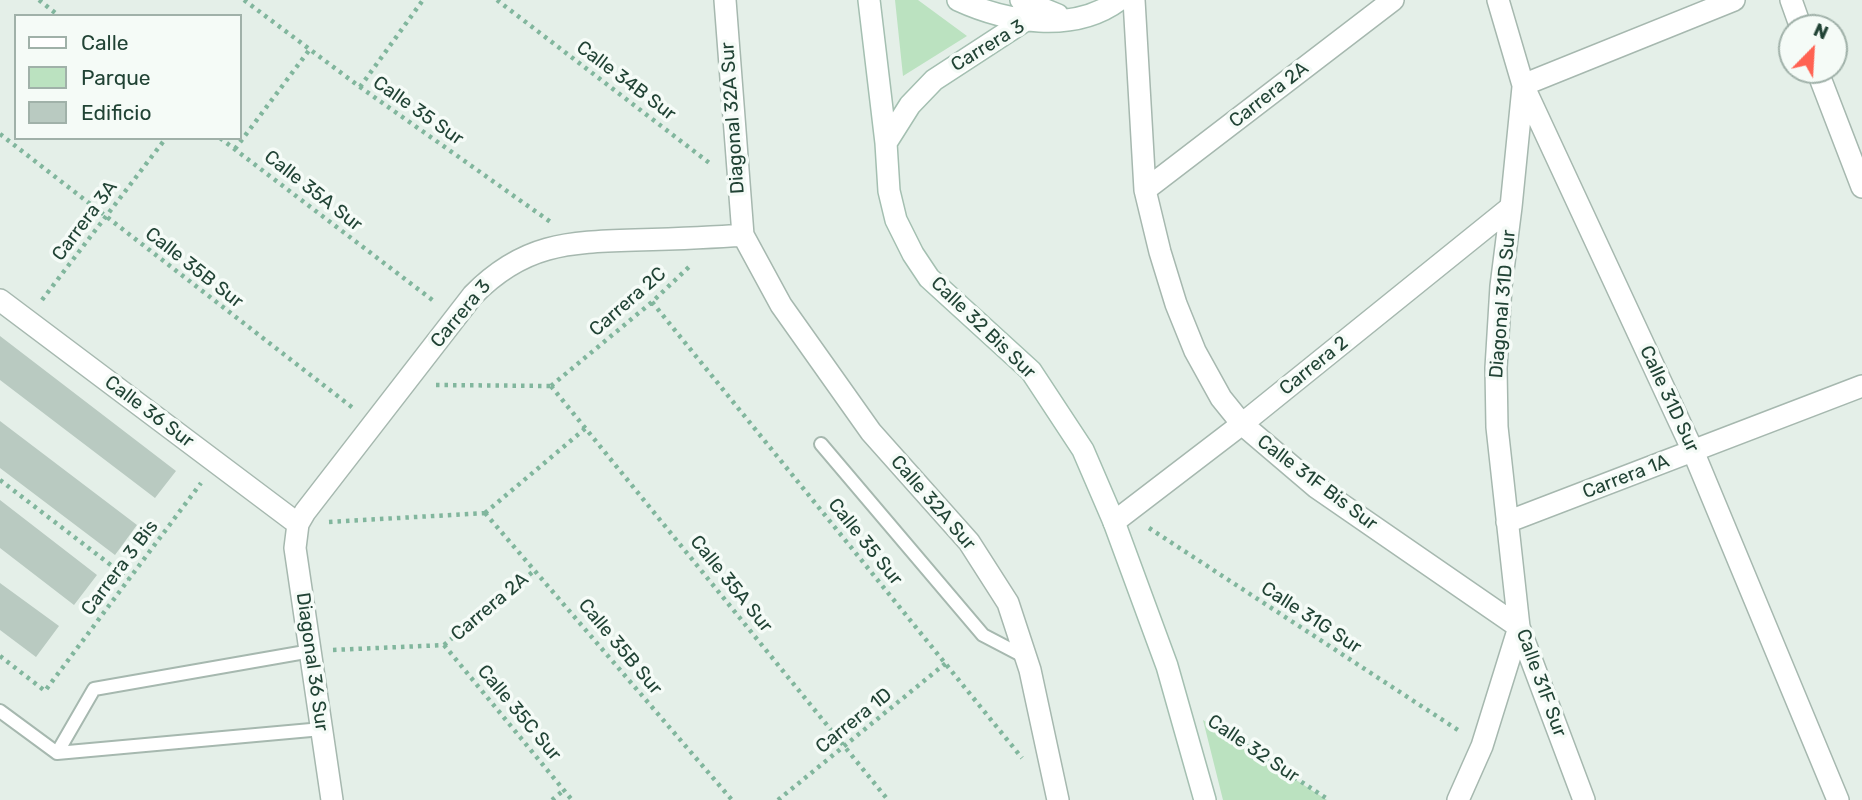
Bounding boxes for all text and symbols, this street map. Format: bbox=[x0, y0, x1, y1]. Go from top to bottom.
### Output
legend bbox=[14, 14, 242, 140]
north arrow bbox=[1778, 14, 1848, 84]
street label: Carrera 3 bbox=[947, 15, 1029, 77]
text: N bbox=[1810, 18, 1832, 44]
text: Calle bbox=[81, 30, 129, 55]
street label: Calle 34B Sur bbox=[572, 36, 680, 126]
street label: Diagonal 32A Sur bbox=[716, 41, 750, 195]
street label: Carrera 2A bbox=[1225, 57, 1313, 133]
text: Parque bbox=[81, 65, 151, 90]
street label: Calle 35 Sur bbox=[368, 71, 468, 151]
text: Edificio bbox=[81, 100, 151, 125]
street label: Calle 35A Sur bbox=[259, 146, 367, 236]
street label: Carrera 3A bbox=[47, 176, 123, 266]
street label: Calle 35B Sur bbox=[140, 223, 248, 313]
street label: Diagonal 31D Sur bbox=[1485, 229, 1521, 379]
street label: Carrera 2C bbox=[585, 263, 671, 341]
street label: Calle 32 Bis Sur bbox=[926, 272, 1040, 384]
street label: Carrera 3 bbox=[426, 275, 496, 353]
street label: Carrera 2 bbox=[1275, 332, 1353, 400]
street label: Calle 31D Sur bbox=[1634, 342, 1704, 456]
street label: Calle 36 Sur bbox=[100, 371, 198, 453]
street label: Calle 31F Bis Sur bbox=[1252, 430, 1382, 536]
street label: Carrera 1A bbox=[1579, 450, 1673, 504]
street label: Calle 32A Sur bbox=[886, 451, 980, 555]
street label: Calle 35 Sur bbox=[823, 494, 907, 590]
street label: Carrera 3 Bis bbox=[77, 516, 163, 620]
street label: Calle 35A Sur bbox=[685, 531, 777, 637]
street label: Carrera 2A bbox=[447, 568, 533, 646]
street label: Calle 31G Sur bbox=[1257, 577, 1365, 659]
street label: Diagonal 36 Sur bbox=[291, 591, 333, 733]
street label: Calle 35B Sur bbox=[573, 594, 667, 700]
street label: Calle 31F Sur bbox=[1511, 626, 1571, 740]
street label: Calle 35C Sur bbox=[472, 660, 566, 766]
street label: Carrera 1D bbox=[811, 683, 897, 759]
street label: Calle 32 Sur bbox=[1203, 710, 1303, 788]

